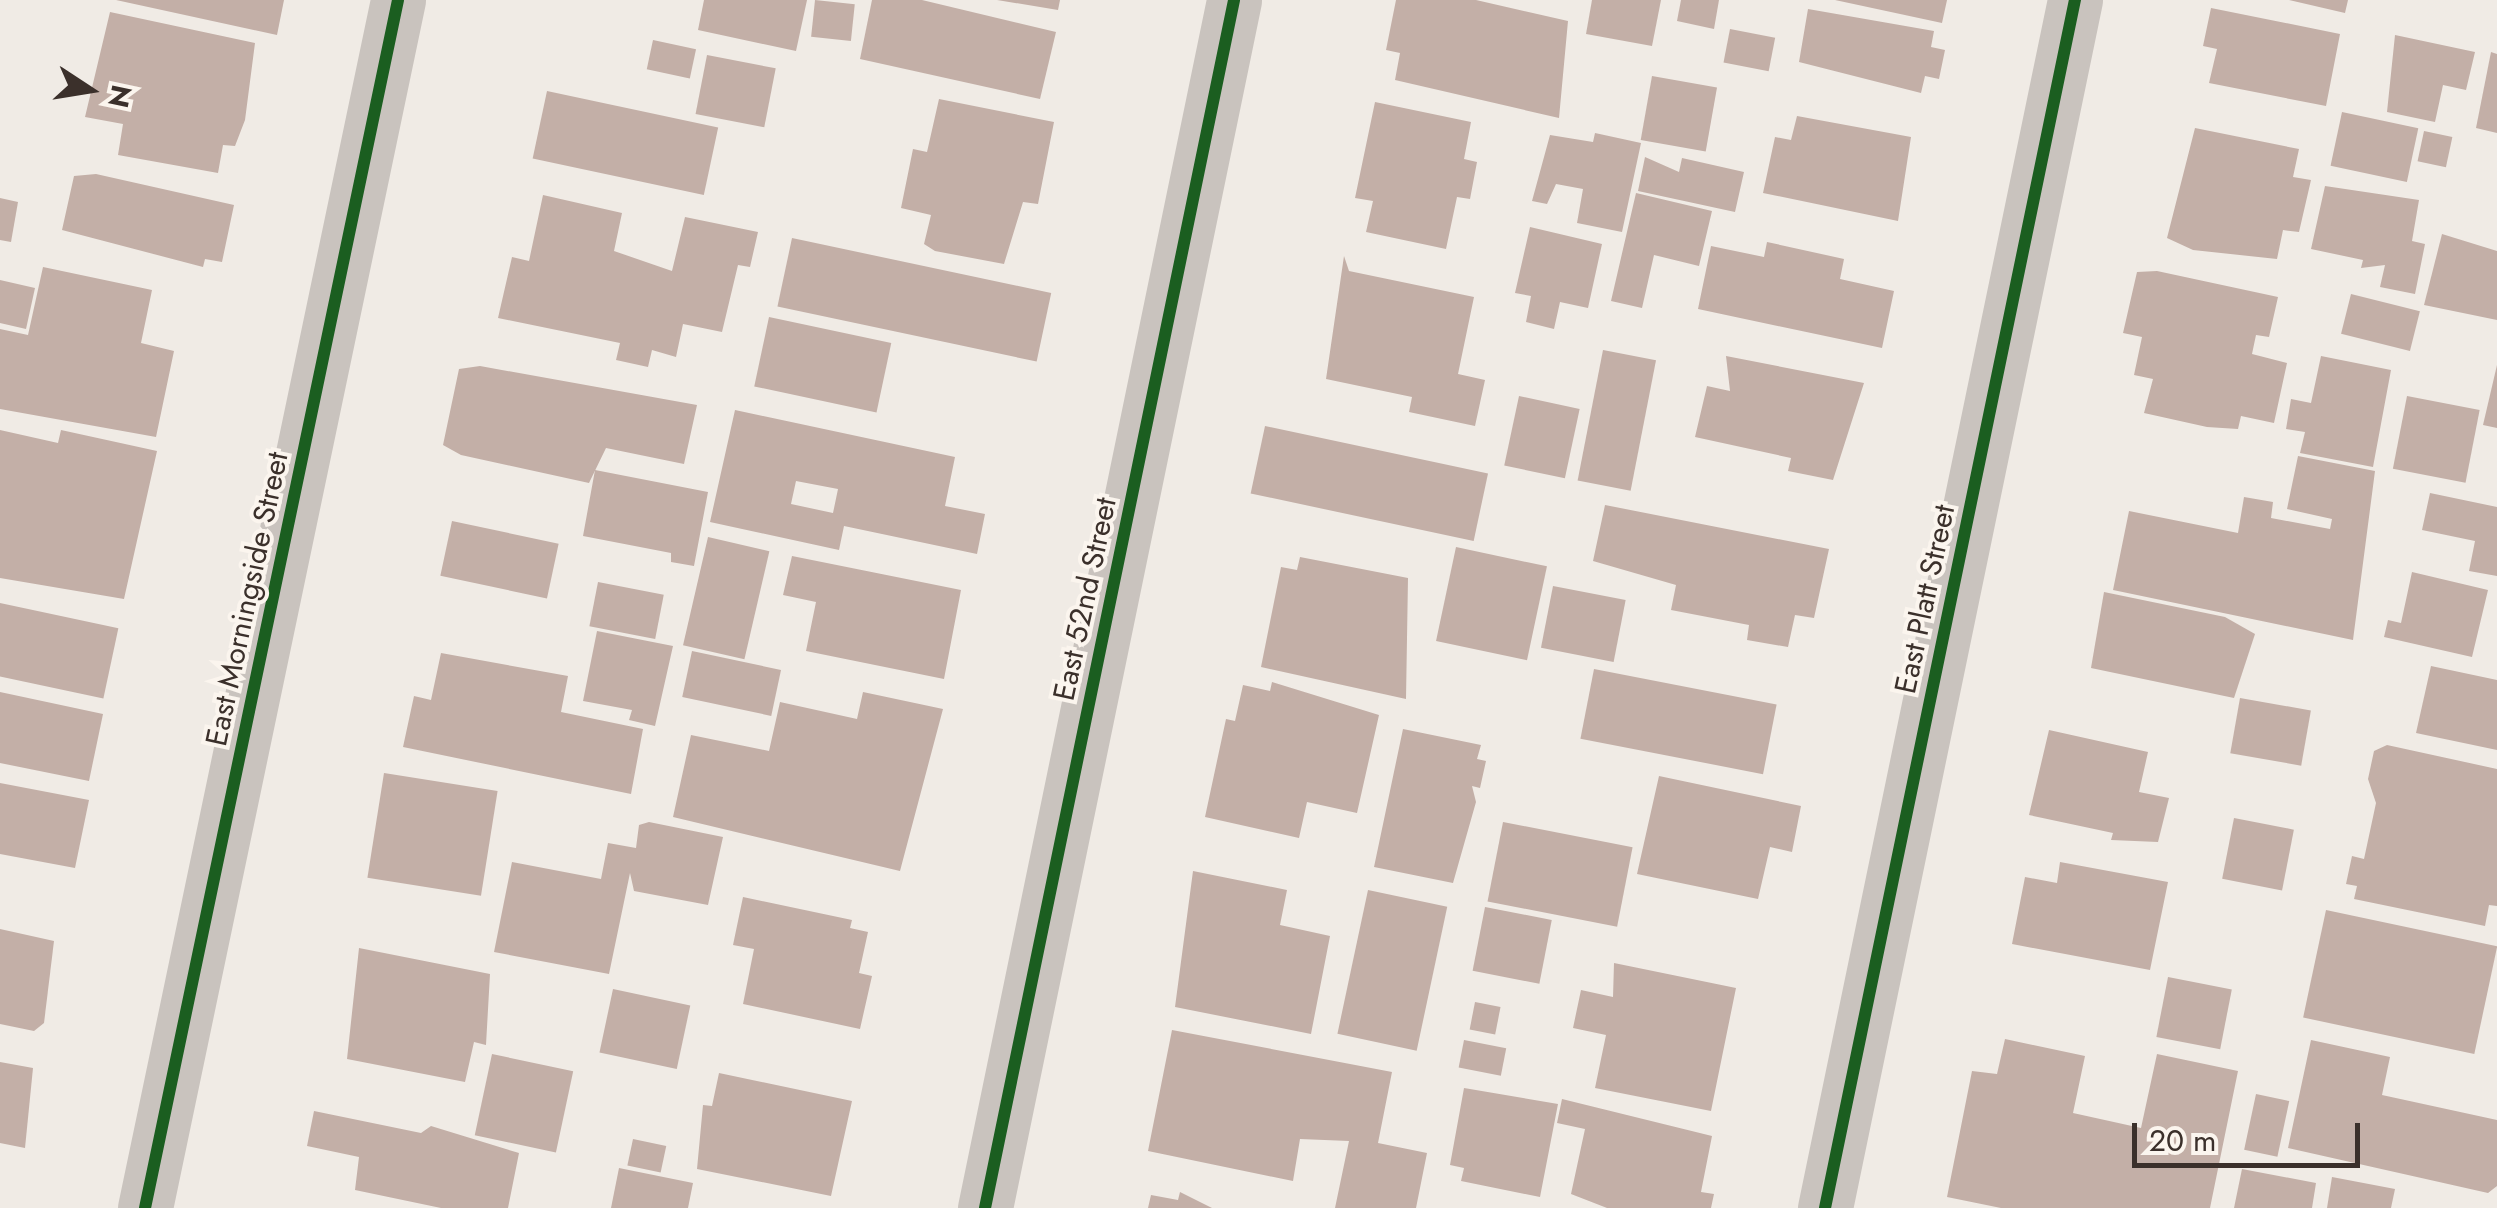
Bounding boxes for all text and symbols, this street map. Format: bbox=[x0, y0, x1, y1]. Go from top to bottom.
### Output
north arrow bbox=[40, 40, 140, 140]
text: N bbox=[97, 81, 142, 111]
street label: East Morningside Street bbox=[198, 449, 296, 749]
street label: East 52nd Street bbox=[1046, 494, 1124, 704]
street label: East Platt Street bbox=[1887, 501, 1963, 697]
scale bar bbox=[2137, 1103, 2364, 1165]
text: 20 m bbox=[2149, 1119, 2216, 1162]

